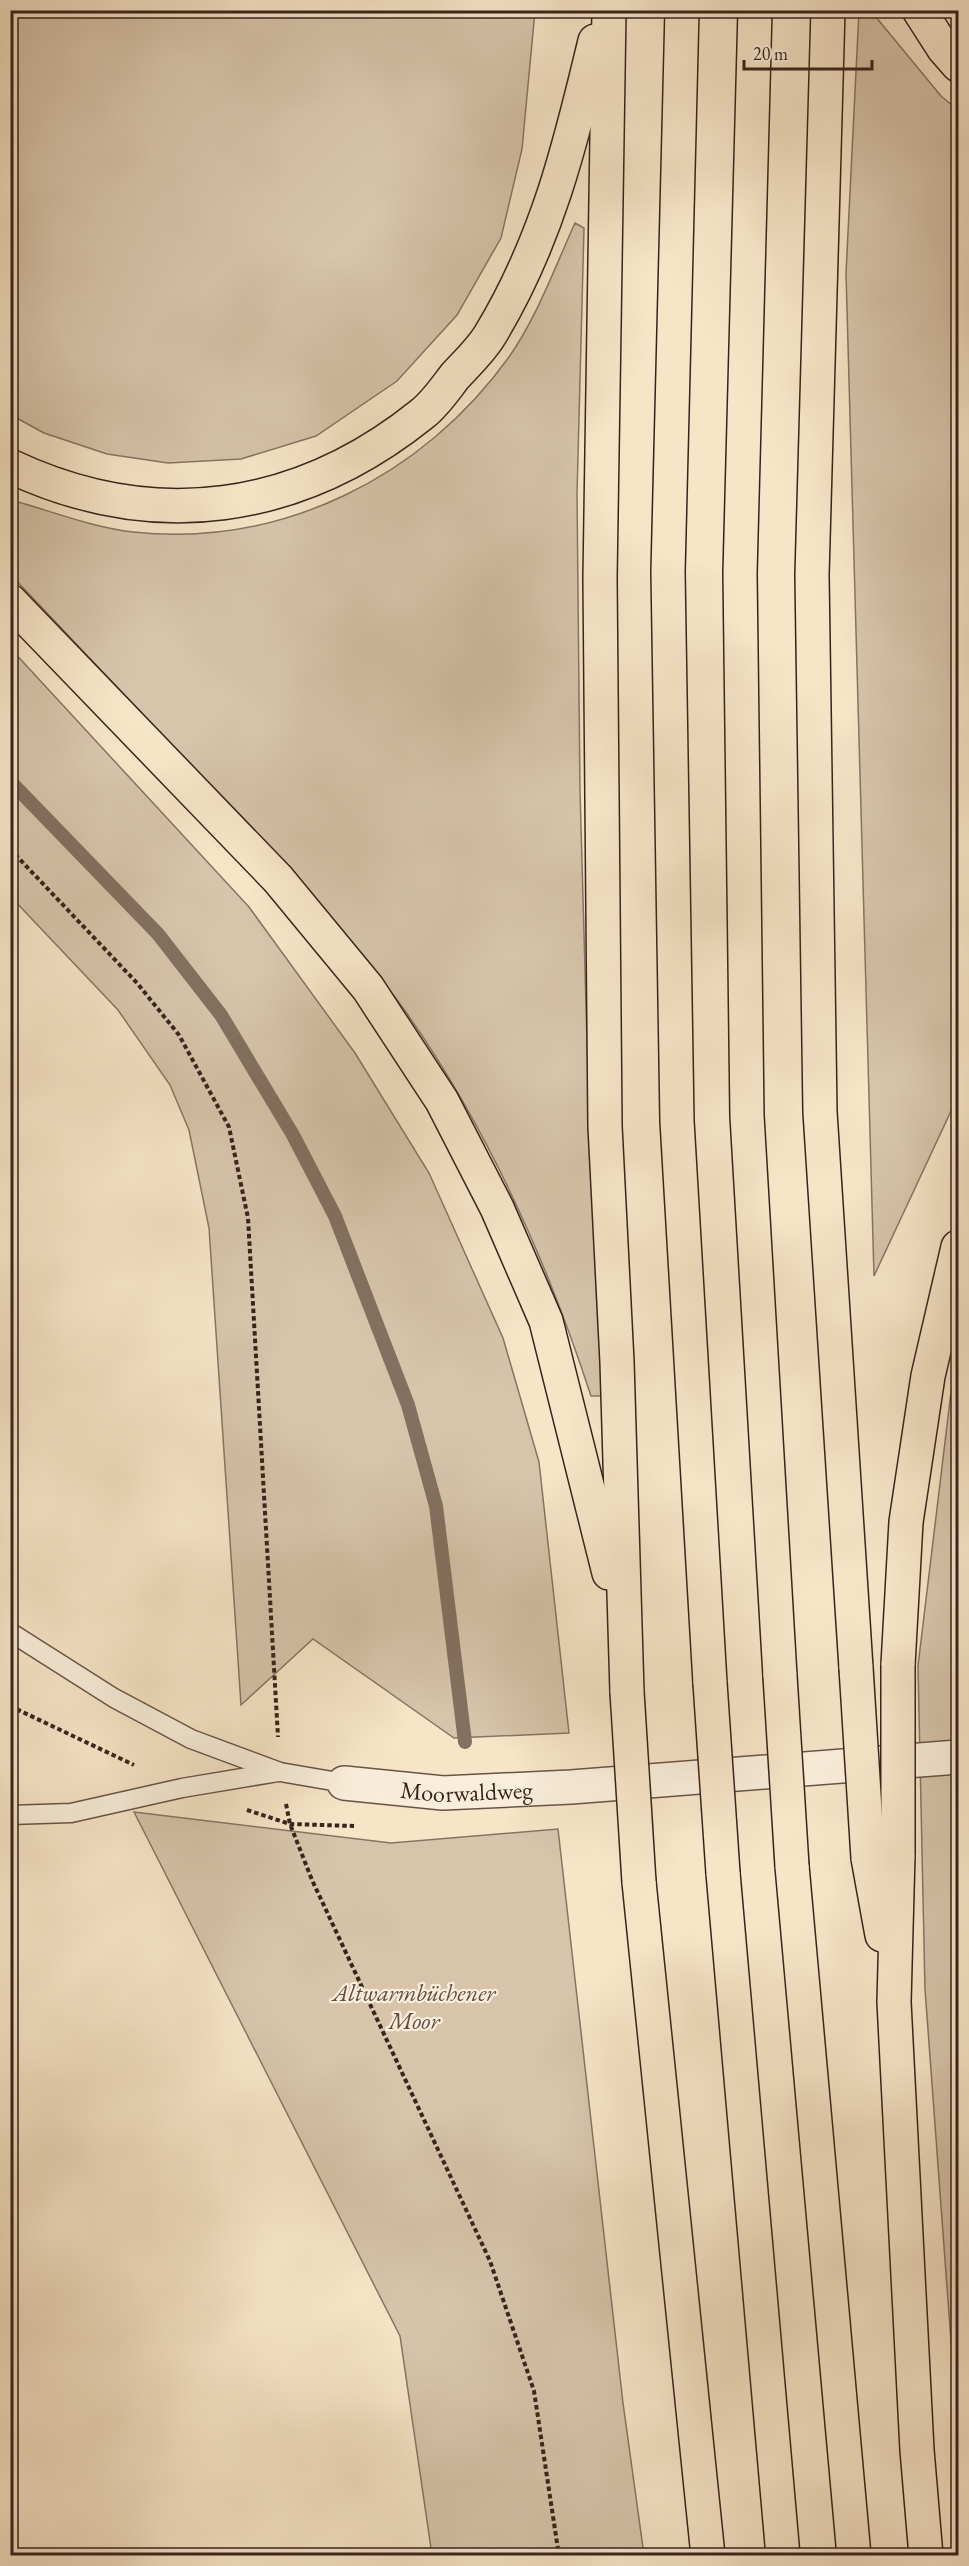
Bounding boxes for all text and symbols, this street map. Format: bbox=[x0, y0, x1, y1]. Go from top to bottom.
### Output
scale bar bbox=[744, 33, 872, 71]
text: 20 m bbox=[753, 42, 788, 65]
street label: Moorwaldweg bbox=[399, 1773, 534, 1809]
park label: Altwarmbüchener Moor bbox=[331, 1977, 497, 2036]

